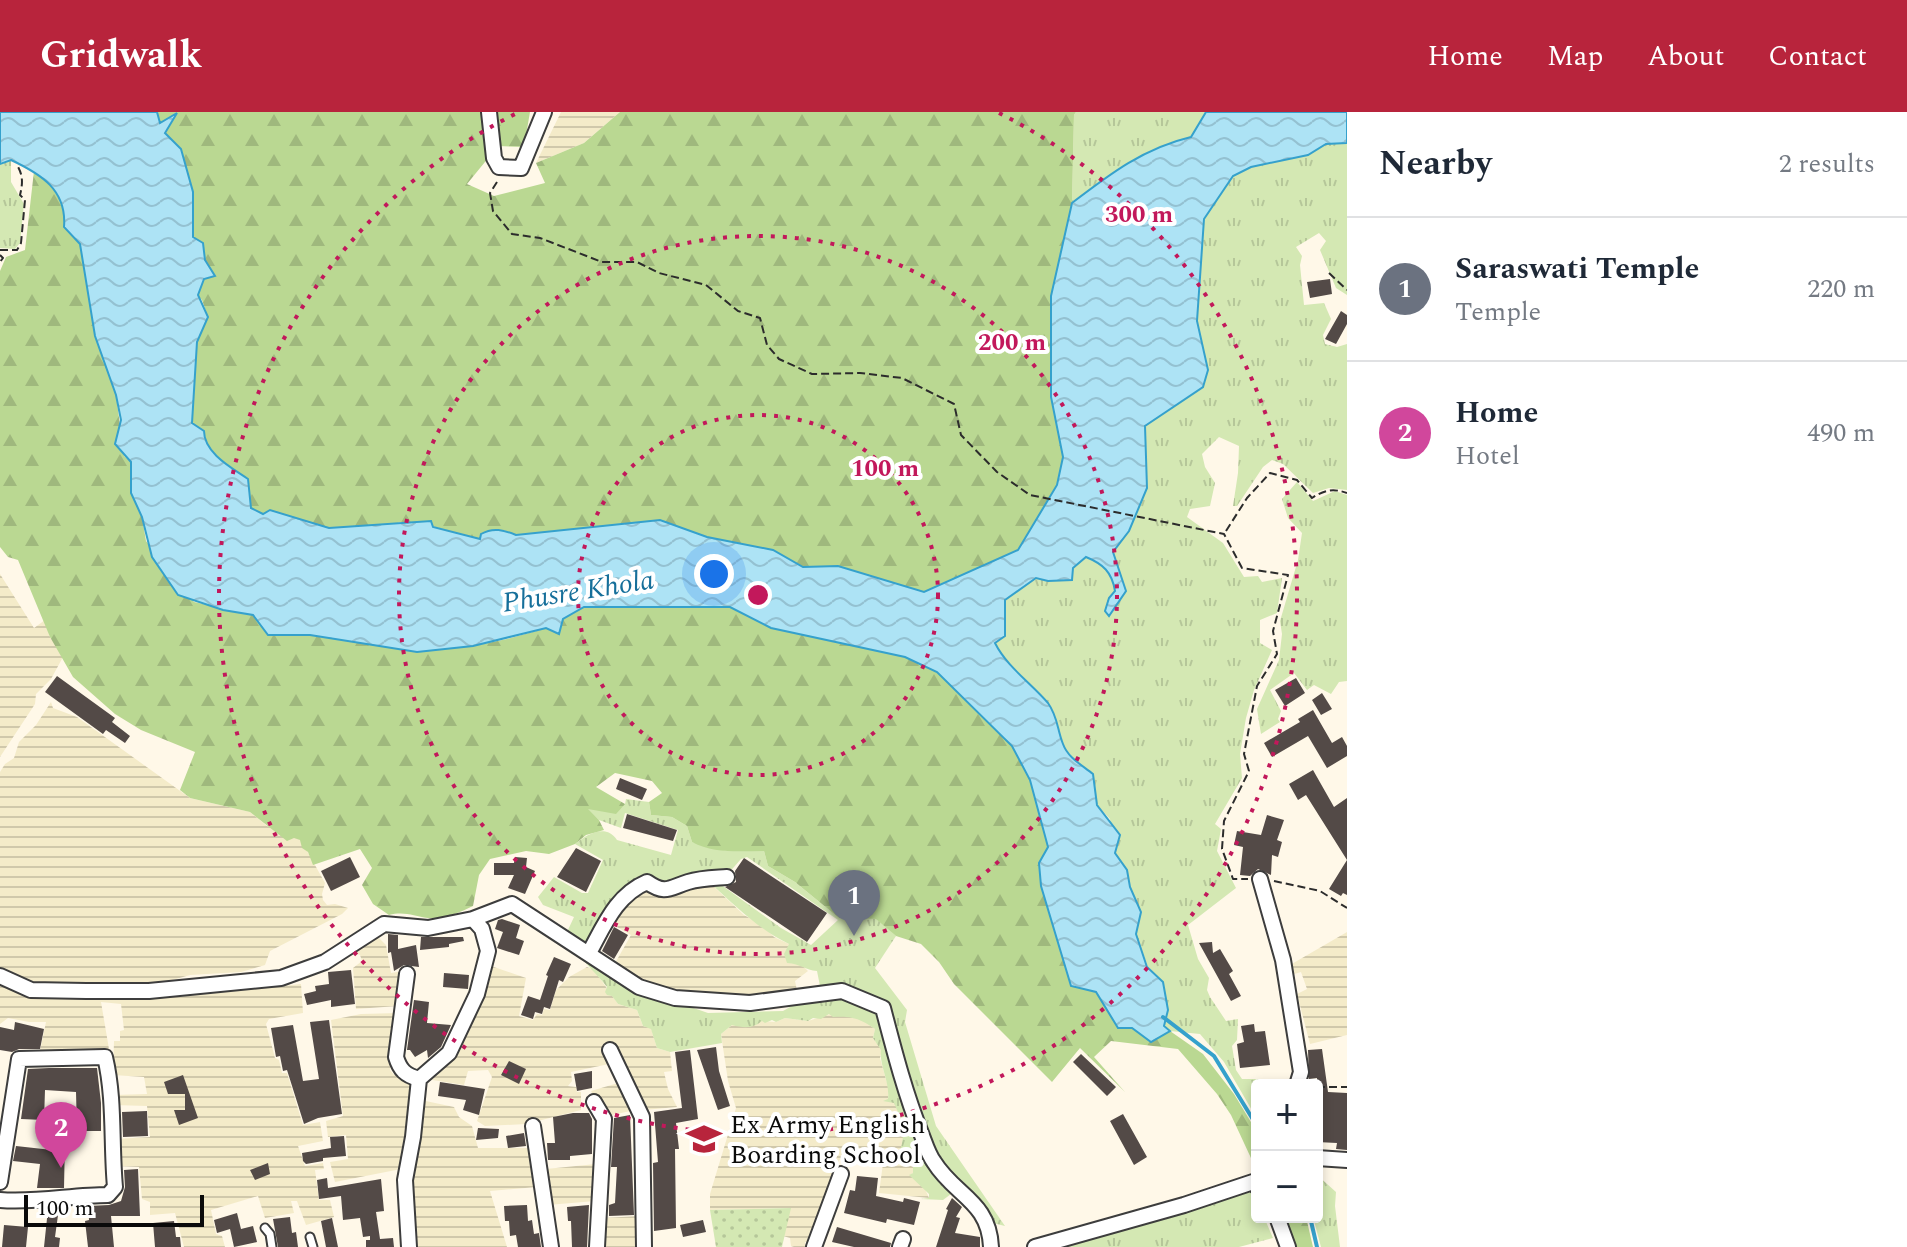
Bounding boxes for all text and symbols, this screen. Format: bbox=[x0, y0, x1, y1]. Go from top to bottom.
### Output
text: Gridwalk bbox=[40, 27, 202, 85]
text: Home bbox=[1427, 35, 1503, 78]
text: Map bbox=[1547, 35, 1603, 78]
text: About bbox=[1647, 35, 1724, 78]
text: Contact bbox=[1768, 35, 1867, 78]
text: Nearby bbox=[1379, 138, 1492, 190]
text: 2 results bbox=[1779, 144, 1875, 184]
text: 300 m bbox=[1105, 197, 1173, 233]
text: Saraswati Temple bbox=[1455, 246, 1699, 292]
text: 1 bbox=[1398, 269, 1412, 309]
text: 220 m bbox=[1807, 269, 1875, 309]
text: Temple bbox=[1455, 292, 1541, 332]
text: 200 m bbox=[978, 325, 1046, 361]
text: Home bbox=[1455, 390, 1538, 436]
text: 2 bbox=[1398, 413, 1412, 453]
text: 490 m bbox=[1807, 413, 1875, 453]
text: Hotel bbox=[1455, 436, 1520, 476]
text: 100 m bbox=[851, 451, 919, 487]
your location bbox=[694, 554, 734, 594]
water label: Phusre Khola bbox=[499, 558, 657, 625]
centre of rings bbox=[744, 581, 772, 609]
pin: 1 bbox=[828, 870, 880, 936]
map controls bbox=[1251, 1079, 1323, 1223]
button: + bbox=[1251, 1079, 1323, 1151]
pin: 2 bbox=[35, 1102, 87, 1168]
place label: Ex Army English Boarding School bbox=[730, 1105, 925, 1175]
school or university icon: Ex Army English Boarding School bbox=[685, 1120, 723, 1158]
button: − bbox=[1251, 1151, 1323, 1223]
scale bar bbox=[24, 1191, 204, 1227]
text: 100 m bbox=[36, 1192, 93, 1225]

